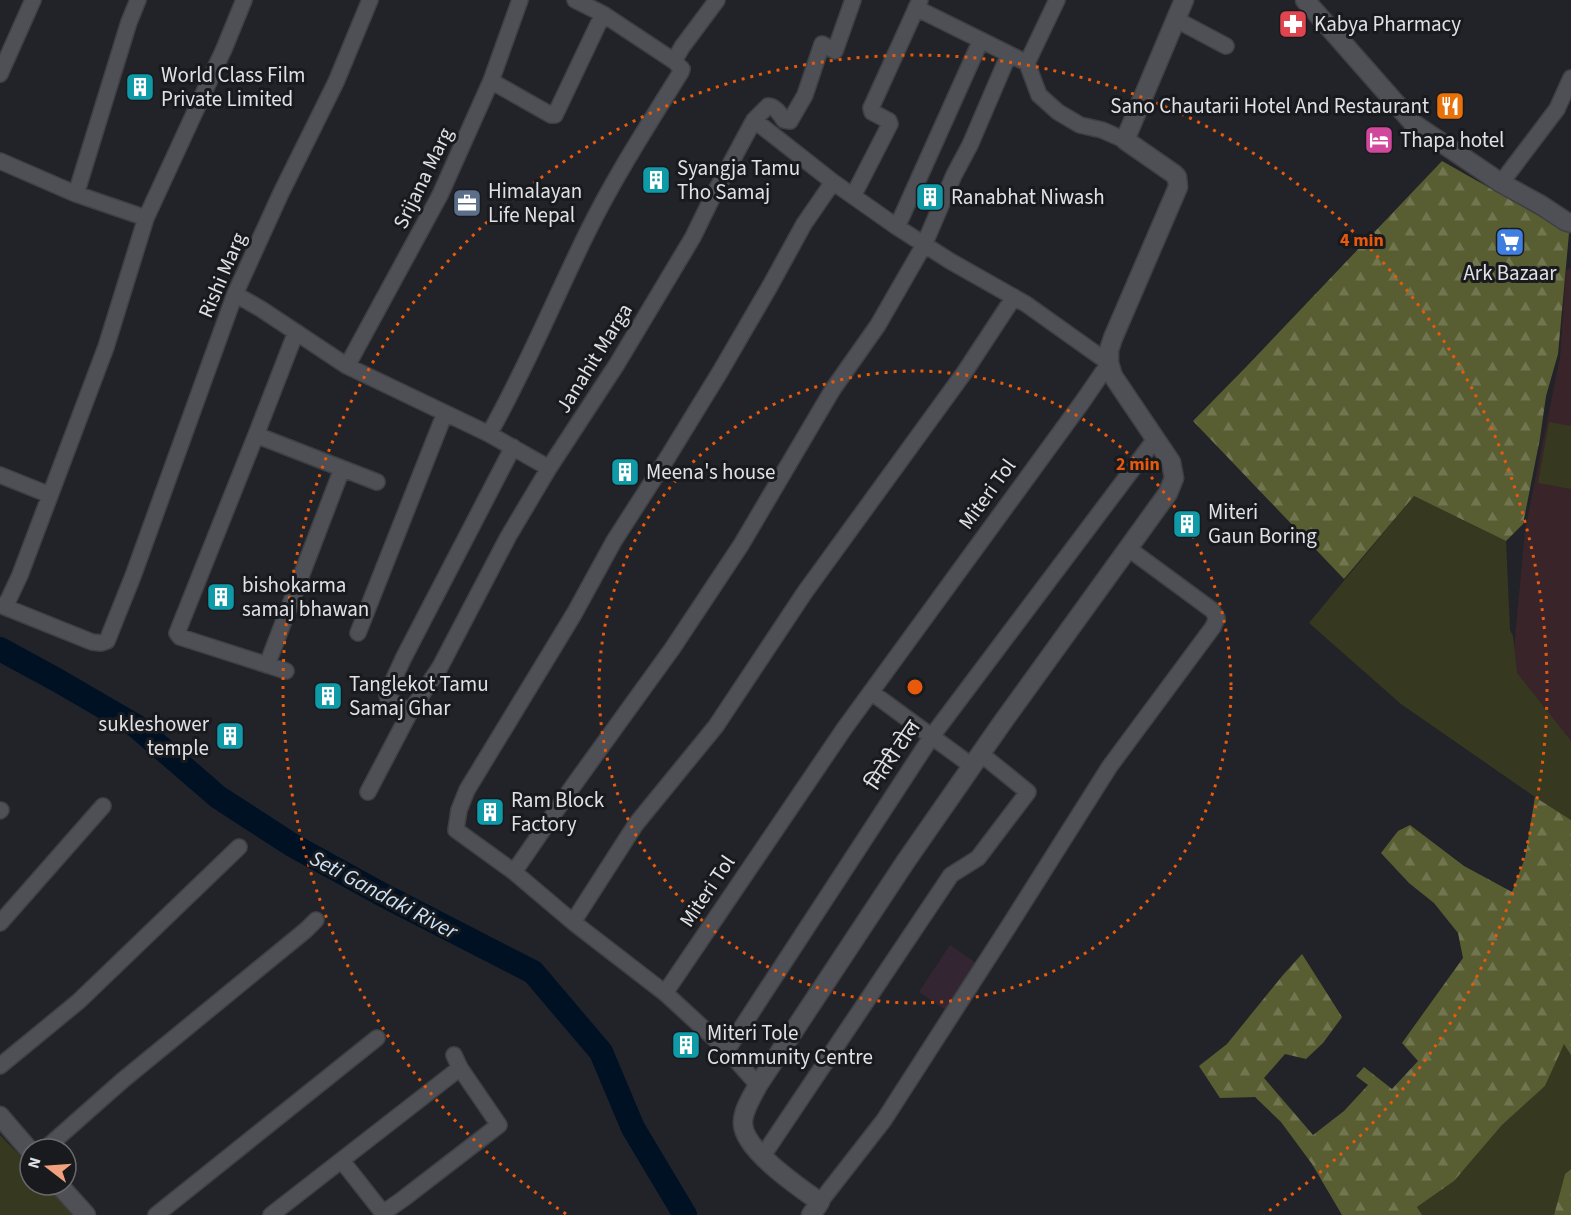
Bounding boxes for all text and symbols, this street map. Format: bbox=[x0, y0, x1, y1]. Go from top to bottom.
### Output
pharmacy icon: Kabya Pharmacy bbox=[1277, 8, 1309, 40]
place label: Kabya Pharmacy bbox=[1314, 9, 1461, 39]
place label: World Class Film Private Limited bbox=[161, 60, 305, 114]
building icon: World Class Film Private Limited bbox=[124, 71, 156, 103]
restaurant icon: Sano Chautarii Hotel And Restaurant bbox=[1434, 90, 1466, 122]
place label: Sano Chautarii Hotel And Restaurant bbox=[1110, 91, 1429, 121]
street label: Srijana Marg bbox=[386, 122, 461, 234]
hotel icon: Thapa hotel bbox=[1363, 124, 1395, 156]
place label: Thapa hotel bbox=[1400, 125, 1504, 155]
place label: Syangja Tamu Tho Samaj bbox=[677, 153, 800, 207]
building icon: Syangja Tamu Tho Samaj bbox=[640, 164, 672, 196]
place label: Himalayan Life Nepal bbox=[488, 176, 582, 230]
building icon: Ranabhat Niwash bbox=[914, 181, 946, 213]
place label: Ranabhat Niwash bbox=[951, 182, 1105, 212]
office icon: Himalayan Life Nepal bbox=[451, 187, 483, 219]
supermarket icon: Ark Bazaar bbox=[1494, 226, 1526, 258]
street label: Rishi Marg bbox=[191, 227, 254, 322]
text: 4 min bbox=[1340, 228, 1384, 253]
place label: Ark Bazaar bbox=[1463, 258, 1557, 288]
street label: Janahit Marga bbox=[548, 297, 640, 419]
street label: Miteri Tol bbox=[951, 452, 1023, 536]
text: 2 min bbox=[1116, 452, 1160, 477]
building icon: Meena's house bbox=[609, 456, 641, 488]
place label: Meena's house bbox=[646, 457, 775, 487]
place label: Miteri Gaun Boring bbox=[1208, 497, 1317, 551]
building icon: Miteri Gaun Boring bbox=[1171, 508, 1203, 540]
place label: bishokarma samaj bhawan bbox=[242, 570, 369, 624]
building icon: bishokarma samaj bhawan bbox=[205, 581, 237, 613]
place label: Tanglekot Tamu Samaj Ghar bbox=[349, 669, 489, 723]
centre of rings bbox=[905, 677, 925, 697]
building icon: Tanglekot Tamu Samaj Ghar bbox=[312, 680, 344, 712]
place label: sukleshower temple bbox=[98, 709, 210, 763]
street label: मितेरी टोल bbox=[859, 713, 928, 796]
building icon: sukleshower temple bbox=[214, 720, 246, 752]
place label: Ram Block Factory bbox=[511, 785, 605, 839]
building icon: Ram Block Factory bbox=[474, 796, 506, 828]
water label: Seti Gandaki River bbox=[304, 842, 464, 948]
street label: Miteri Tol bbox=[672, 849, 742, 933]
place label: Miteri Tole Community Centre bbox=[707, 1018, 873, 1072]
building icon: Miteri Tole Community Centre bbox=[670, 1029, 702, 1061]
north arrow bbox=[18, 1137, 78, 1197]
text: N bbox=[23, 1155, 47, 1171]

